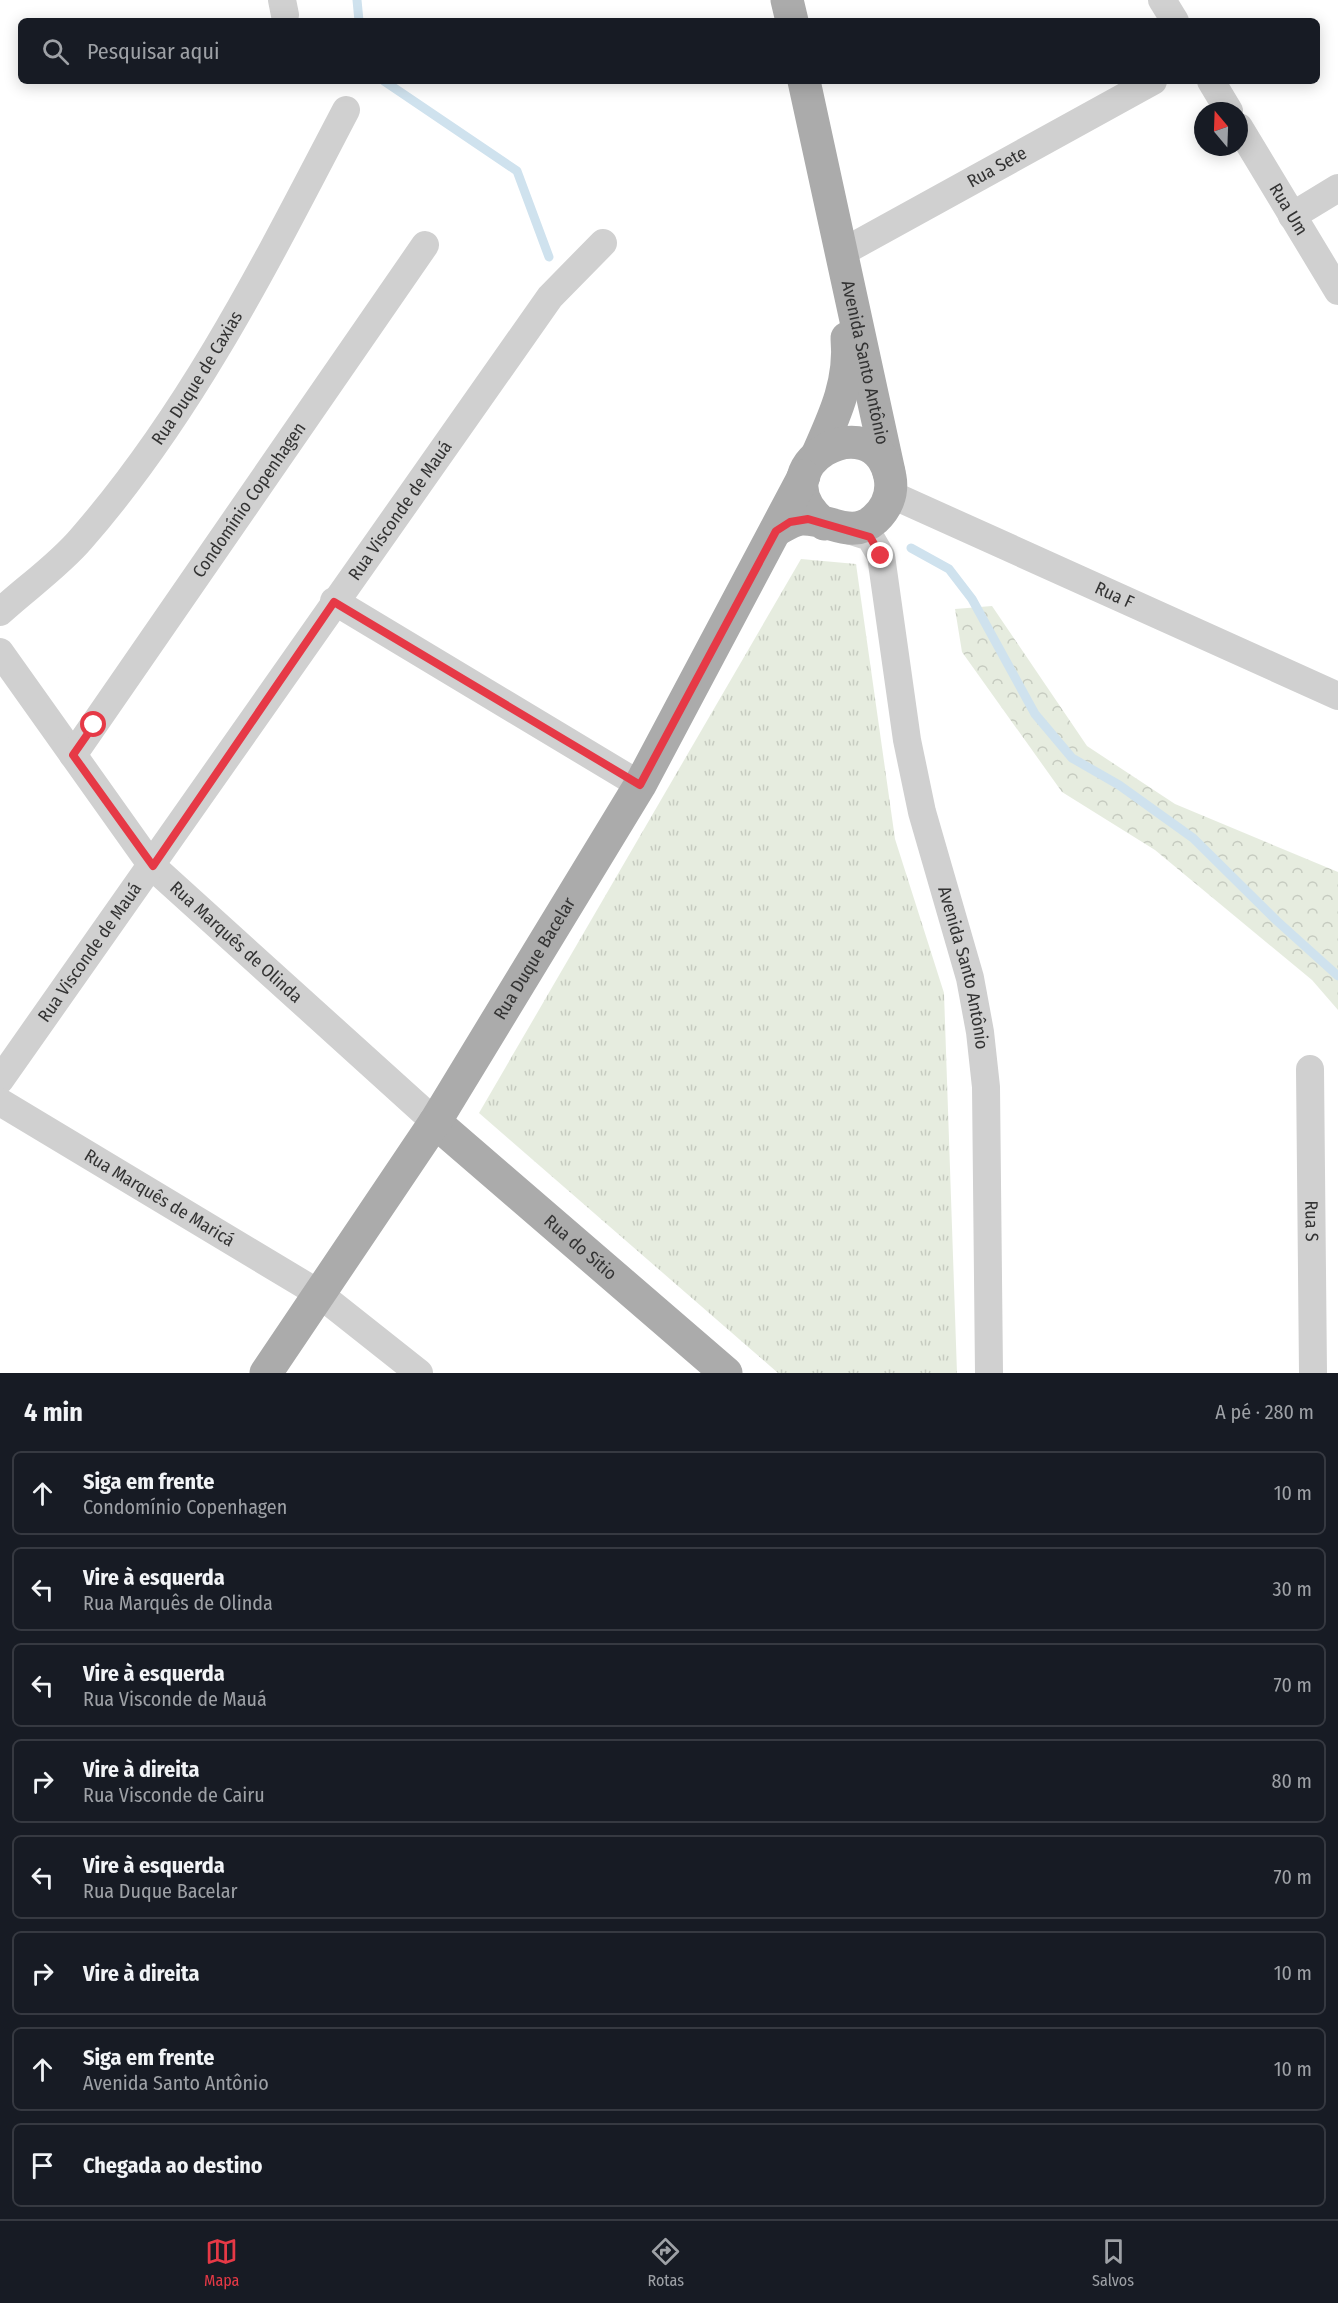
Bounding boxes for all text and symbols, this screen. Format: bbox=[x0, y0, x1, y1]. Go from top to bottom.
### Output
search box bbox=[18, 18, 1320, 84]
icon: search bbox=[39, 35, 72, 68]
text: Pesquisar aqui bbox=[87, 38, 219, 65]
north arrow bbox=[1194, 102, 1248, 156]
street label: Rua Sete bbox=[963, 142, 1031, 192]
street label: Rua Um bbox=[1265, 179, 1313, 239]
street label: Avenida Santo Antônio bbox=[837, 278, 894, 446]
street label: Rua Duque de Caxias bbox=[147, 307, 247, 449]
street label: Condomínio Copenhagen bbox=[188, 418, 310, 582]
street label: Rua Visconde de Mauá bbox=[343, 436, 457, 585]
route end bbox=[867, 542, 893, 568]
street label: Rua F bbox=[1091, 577, 1137, 613]
route start bbox=[80, 711, 106, 737]
street label: Rua Marquês de Olinda bbox=[165, 877, 307, 1008]
street label: Rua Visconde de Mauá bbox=[33, 878, 146, 1026]
street label: Avenida Santo Antônio bbox=[933, 884, 993, 1051]
street label: Rua Duque Bacelar bbox=[489, 893, 580, 1024]
street label: Rua Marquês de Maricá bbox=[80, 1144, 239, 1251]
street label: Rua S bbox=[1300, 1200, 1323, 1242]
street label: Rua do Sítio bbox=[539, 1210, 621, 1285]
text: 4 min bbox=[24, 1397, 83, 1428]
text: A pé · 280 m bbox=[1215, 1400, 1314, 1424]
text: Siga em frente bbox=[83, 1468, 214, 1495]
icon: ahead bbox=[26, 1477, 59, 1510]
text: 10 m bbox=[1274, 1481, 1312, 1505]
text: Condomínio Copenhagen bbox=[83, 1495, 287, 1519]
text: Vire à esquerda bbox=[83, 1564, 225, 1591]
icon: left bbox=[26, 1573, 59, 1606]
text: 30 m bbox=[1272, 1577, 1312, 1601]
text: Rua Marquês de Olinda bbox=[83, 1591, 273, 1615]
text: Vire à esquerda bbox=[83, 1660, 225, 1687]
icon: left bbox=[26, 1669, 59, 1702]
text: 70 m bbox=[1274, 1673, 1312, 1697]
text: Rua Visconde de Mauá bbox=[83, 1687, 267, 1711]
text: Vire à direita bbox=[83, 1756, 199, 1783]
icon: right bbox=[26, 1765, 59, 1798]
text: 80 m bbox=[1272, 1769, 1312, 1793]
text: Rua Visconde de Cairu bbox=[83, 1783, 265, 1807]
text: Vire à esquerda bbox=[83, 1852, 225, 1879]
icon: left bbox=[26, 1861, 59, 1894]
text: 70 m bbox=[1274, 1865, 1312, 1889]
text: Rua Duque Bacelar bbox=[83, 1879, 237, 1903]
icon: right bbox=[26, 1957, 59, 1990]
text: Vire à direita bbox=[83, 1960, 199, 1987]
text: 10 m bbox=[1274, 1961, 1312, 1985]
text: Siga em frente bbox=[83, 2044, 214, 2071]
icon: ahead bbox=[26, 2053, 59, 2086]
text: 10 m bbox=[1274, 2057, 1312, 2081]
text: Avenida Santo Antônio bbox=[83, 2071, 269, 2095]
icon: arrive bbox=[26, 2149, 59, 2182]
text: Chegada ao destino bbox=[83, 2152, 263, 2179]
tab: Mapa bbox=[204, 2235, 239, 2290]
tab: Rotas bbox=[647, 2235, 684, 2290]
tab: Salvos bbox=[1092, 2235, 1134, 2290]

